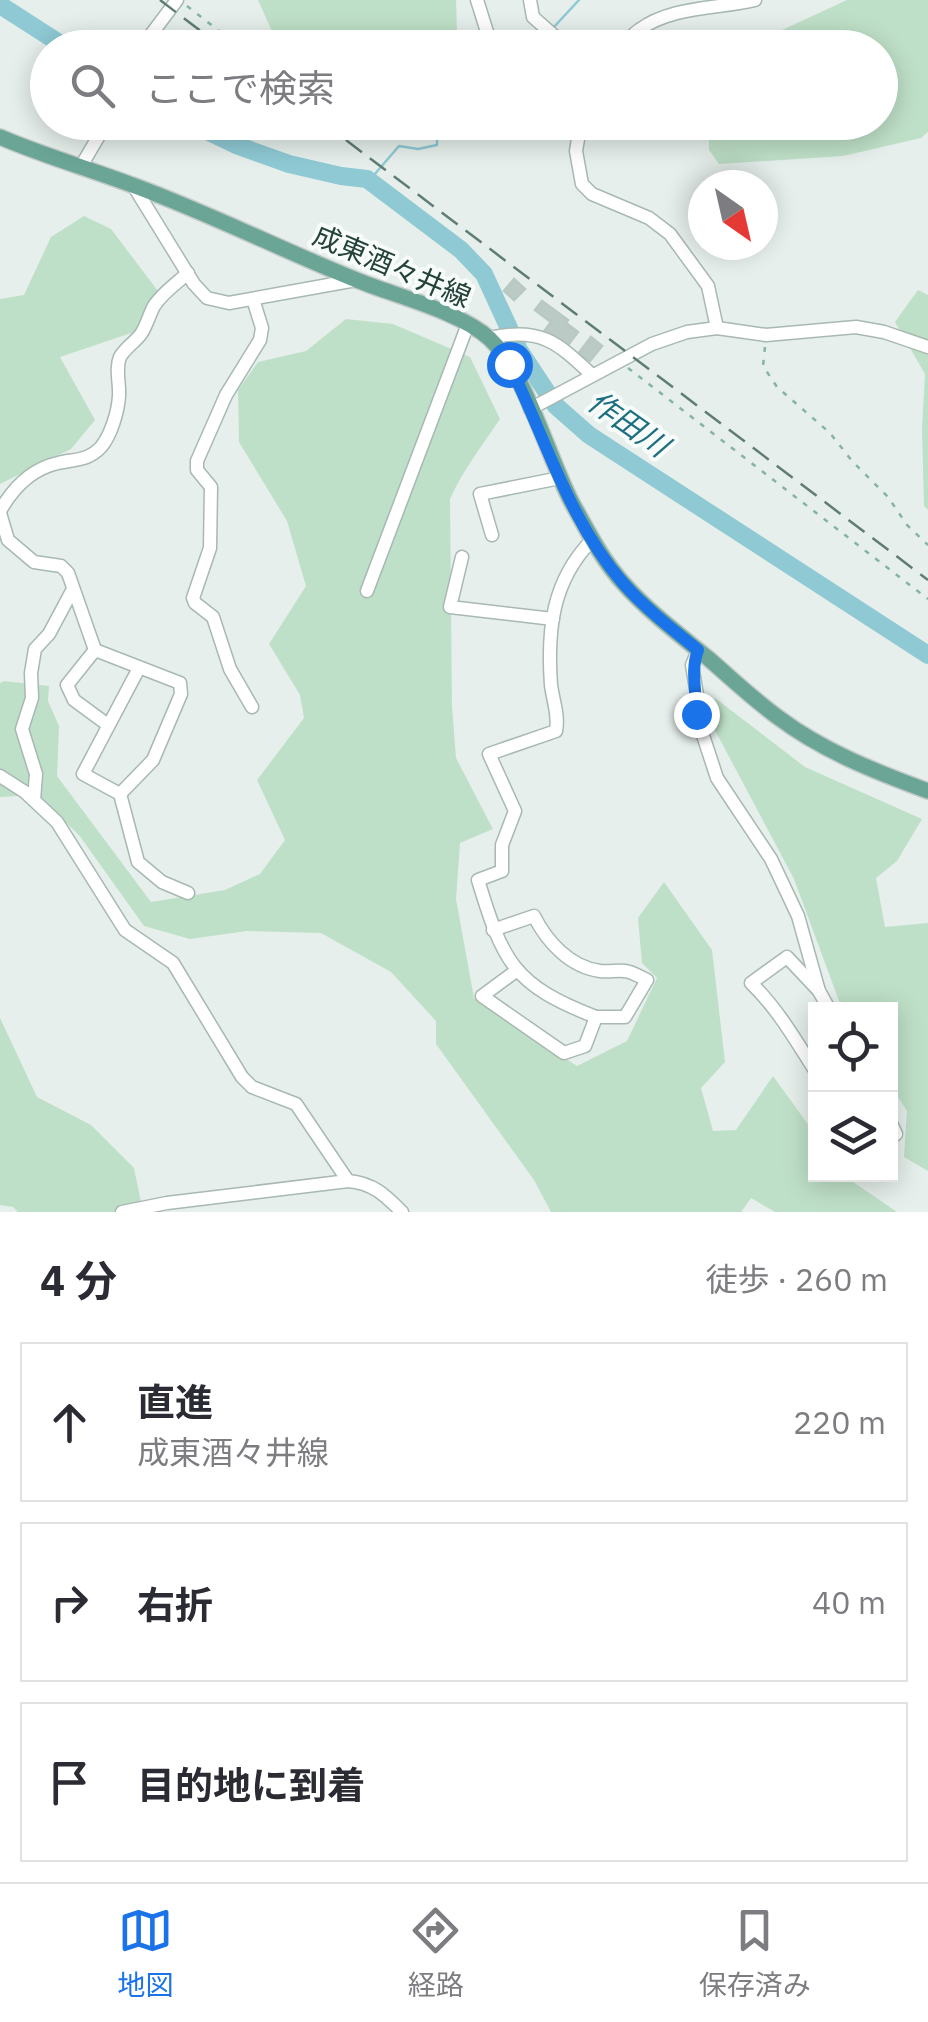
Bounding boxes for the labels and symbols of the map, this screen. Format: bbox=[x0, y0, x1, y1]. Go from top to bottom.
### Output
north arrow bbox=[688, 170, 778, 260]
street label: 成東酒々井線 bbox=[308, 216, 477, 315]
route start bbox=[487, 342, 533, 388]
water label: 作田川 bbox=[581, 381, 679, 466]
route end bbox=[674, 692, 720, 738]

